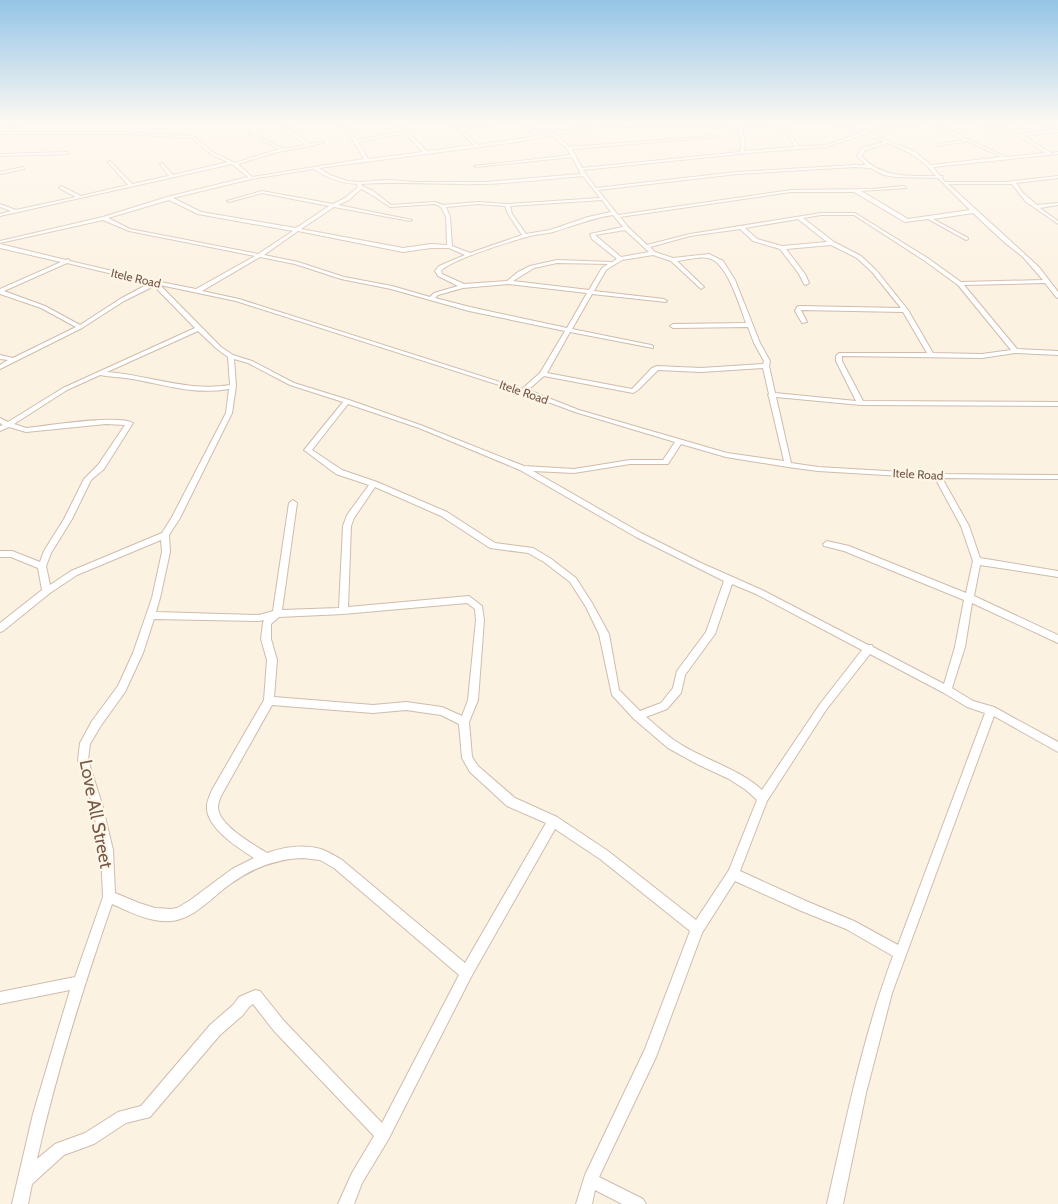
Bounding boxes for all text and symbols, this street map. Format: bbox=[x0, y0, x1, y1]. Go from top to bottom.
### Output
street label: Itele Road bbox=[110, 265, 162, 291]
street label: Itele Road bbox=[498, 377, 550, 407]
street label: Itele Road bbox=[892, 465, 944, 483]
street label: Love All Street bbox=[75, 758, 117, 870]

